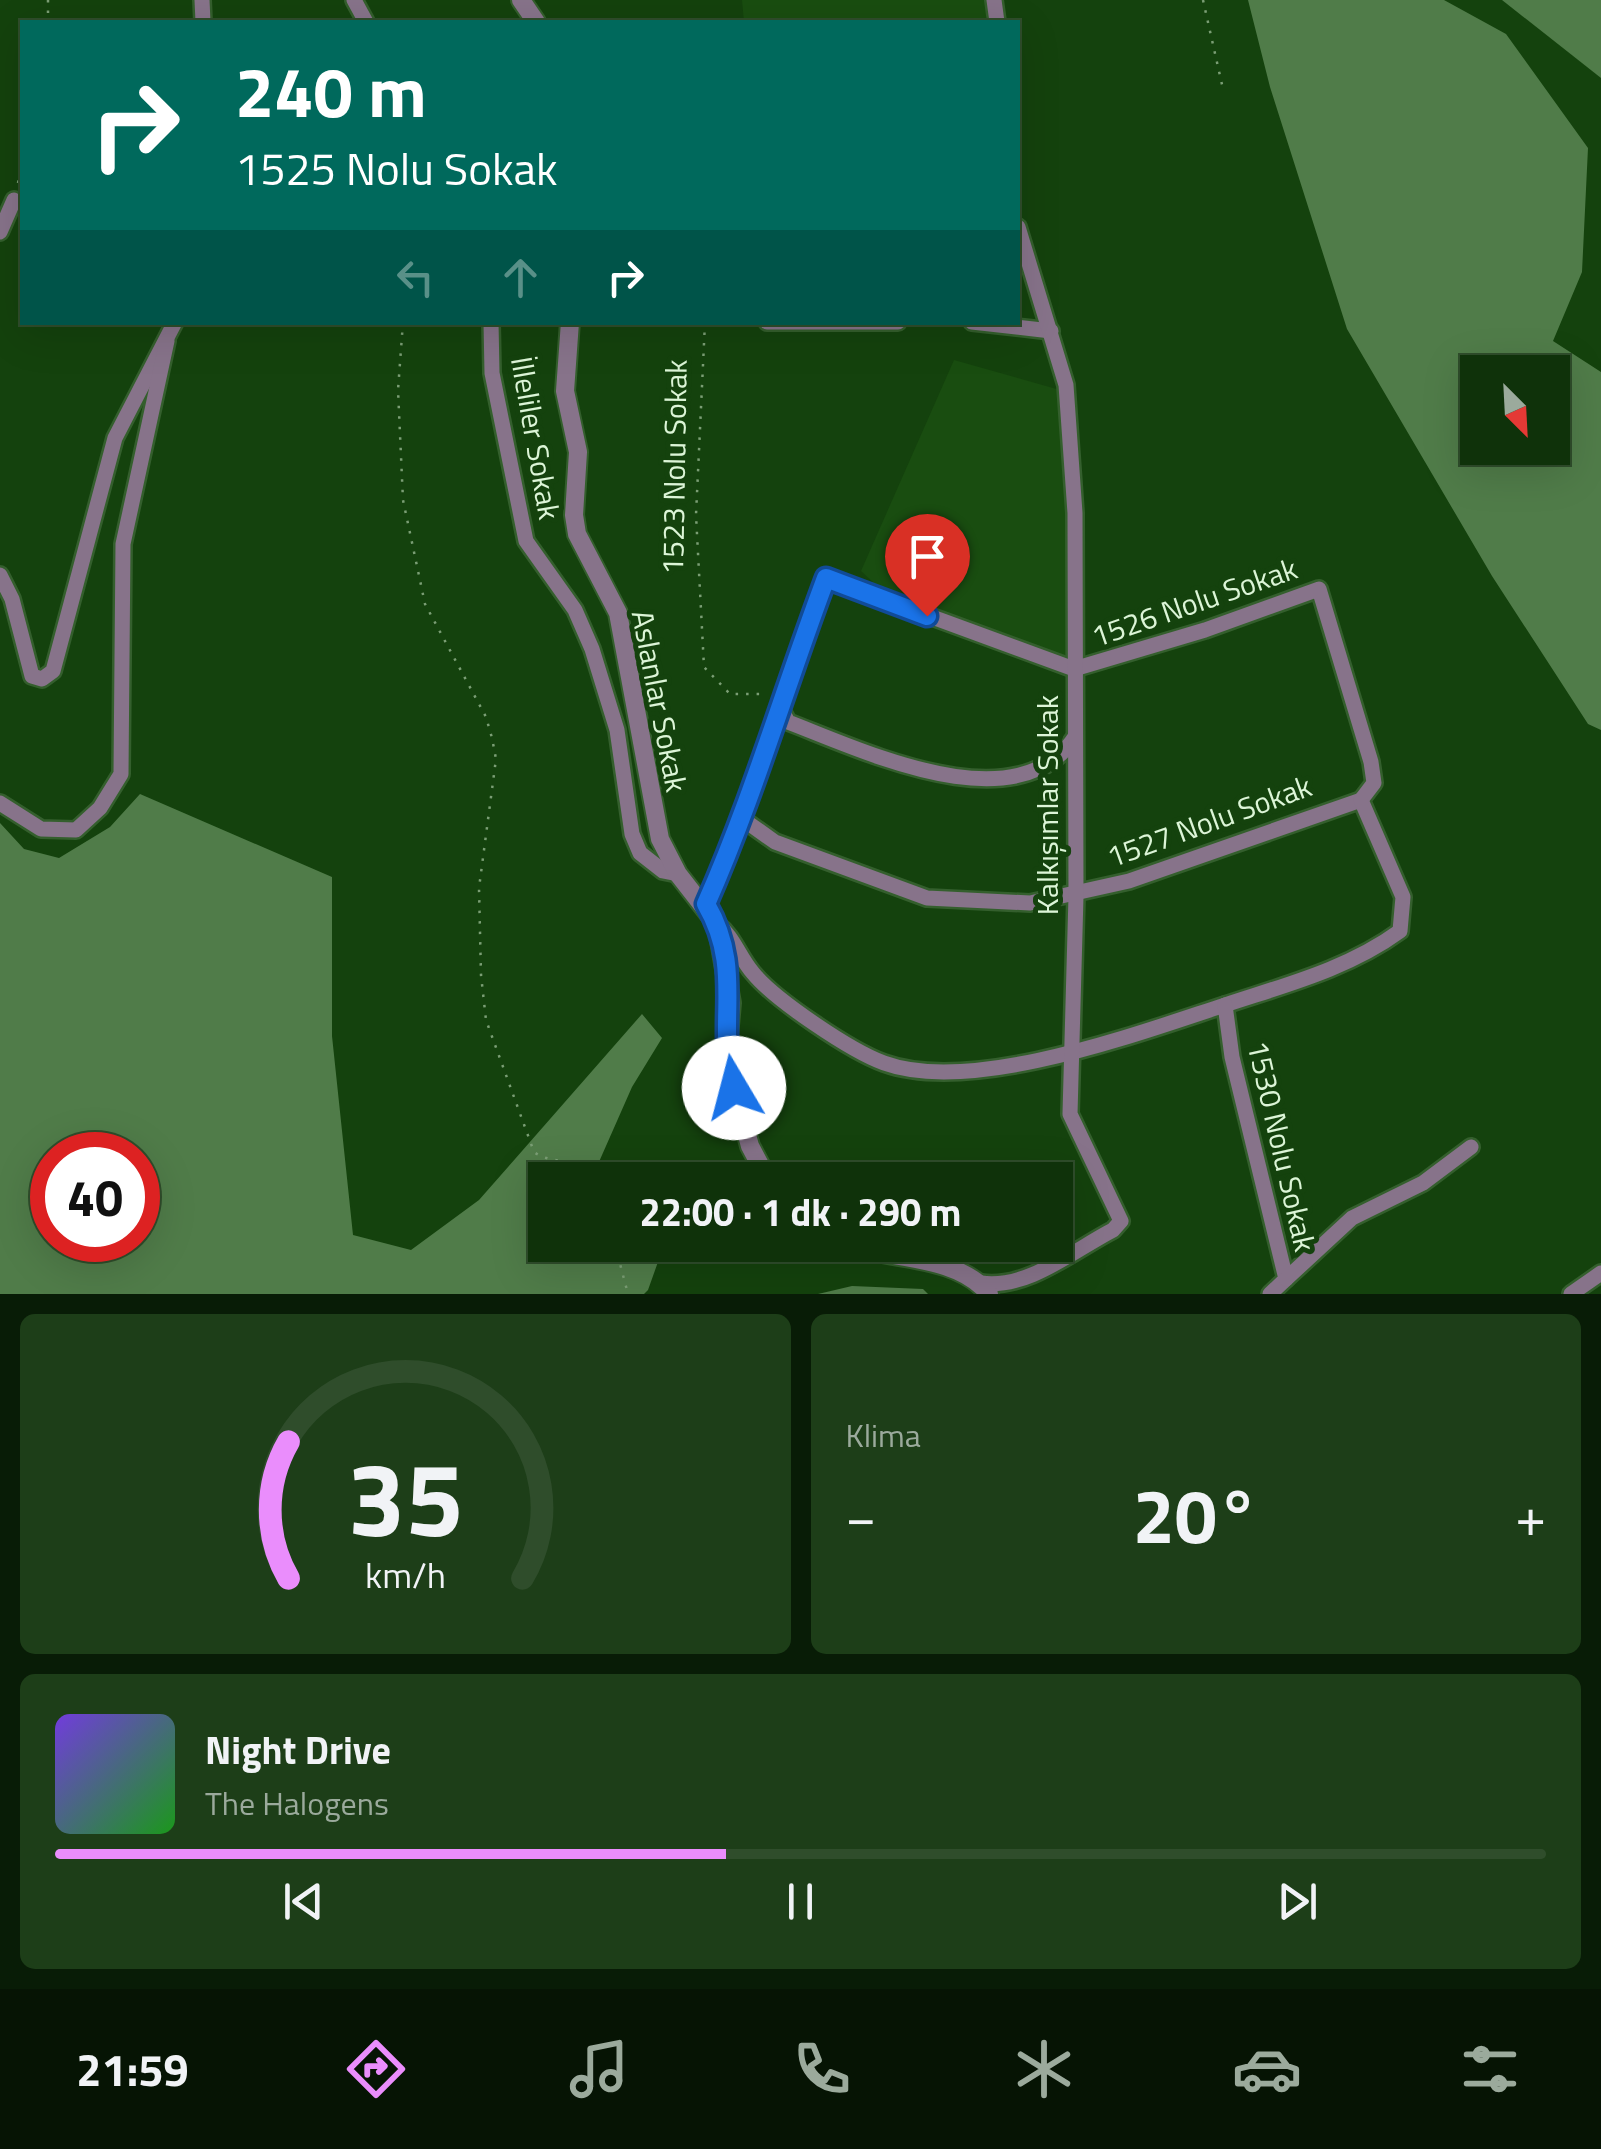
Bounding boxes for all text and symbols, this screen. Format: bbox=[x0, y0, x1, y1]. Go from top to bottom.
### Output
text: 240 m bbox=[235, 38, 427, 144]
icon: right bbox=[70, 60, 200, 190]
text: 1525 Nolu Sokak bbox=[235, 134, 558, 202]
icon: left bbox=[388, 250, 443, 305]
icon: ahead bbox=[493, 250, 548, 305]
icon: right bbox=[598, 250, 653, 305]
street label: İlleliler Sokak bbox=[499, 353, 573, 523]
north arrow bbox=[1460, 355, 1570, 465]
map controls bbox=[1460, 355, 1570, 465]
street label: 1523 Nolu Sokak bbox=[649, 359, 699, 575]
pin bbox=[885, 514, 970, 617]
icon: arrive bbox=[900, 529, 955, 584]
street label: 1526 Nolu Sokak bbox=[1085, 545, 1303, 659]
street label: Aslanlar Sokak bbox=[620, 606, 700, 796]
street label: Kalkışımlar Sokak bbox=[1024, 695, 1070, 915]
street label: 1527 Nolu Sokak bbox=[1100, 763, 1318, 879]
position arrow bbox=[682, 1036, 786, 1140]
street label: 1530 Nolu Sokak bbox=[1235, 1036, 1329, 1256]
speed limit sign: 40 bbox=[30, 1132, 160, 1262]
text: 22:00 · 1 dk · 290 m bbox=[640, 1183, 961, 1241]
text: Klima bbox=[846, 1411, 921, 1459]
text: 35 bbox=[347, 1418, 463, 1576]
text: 20° bbox=[1133, 1458, 1259, 1572]
text: − bbox=[846, 1474, 876, 1557]
text: + bbox=[1515, 1474, 1546, 1557]
text: km/h bbox=[365, 1547, 446, 1602]
text: Night Drive bbox=[205, 1721, 391, 1779]
text: The Halogens bbox=[205, 1779, 389, 1827]
icon: previous bbox=[276, 1874, 331, 1929]
icon: pause bbox=[773, 1874, 828, 1929]
icon: next bbox=[1270, 1874, 1325, 1929]
icon: directions bbox=[341, 2034, 411, 2104]
icon: music bbox=[564, 2034, 634, 2104]
icon: phone bbox=[787, 2034, 857, 2104]
icon: climate bbox=[1009, 2034, 1079, 2104]
icon: car bbox=[1232, 2034, 1302, 2104]
icon: filters bbox=[1455, 2034, 1525, 2104]
text: 21:59 bbox=[76, 2035, 189, 2103]

